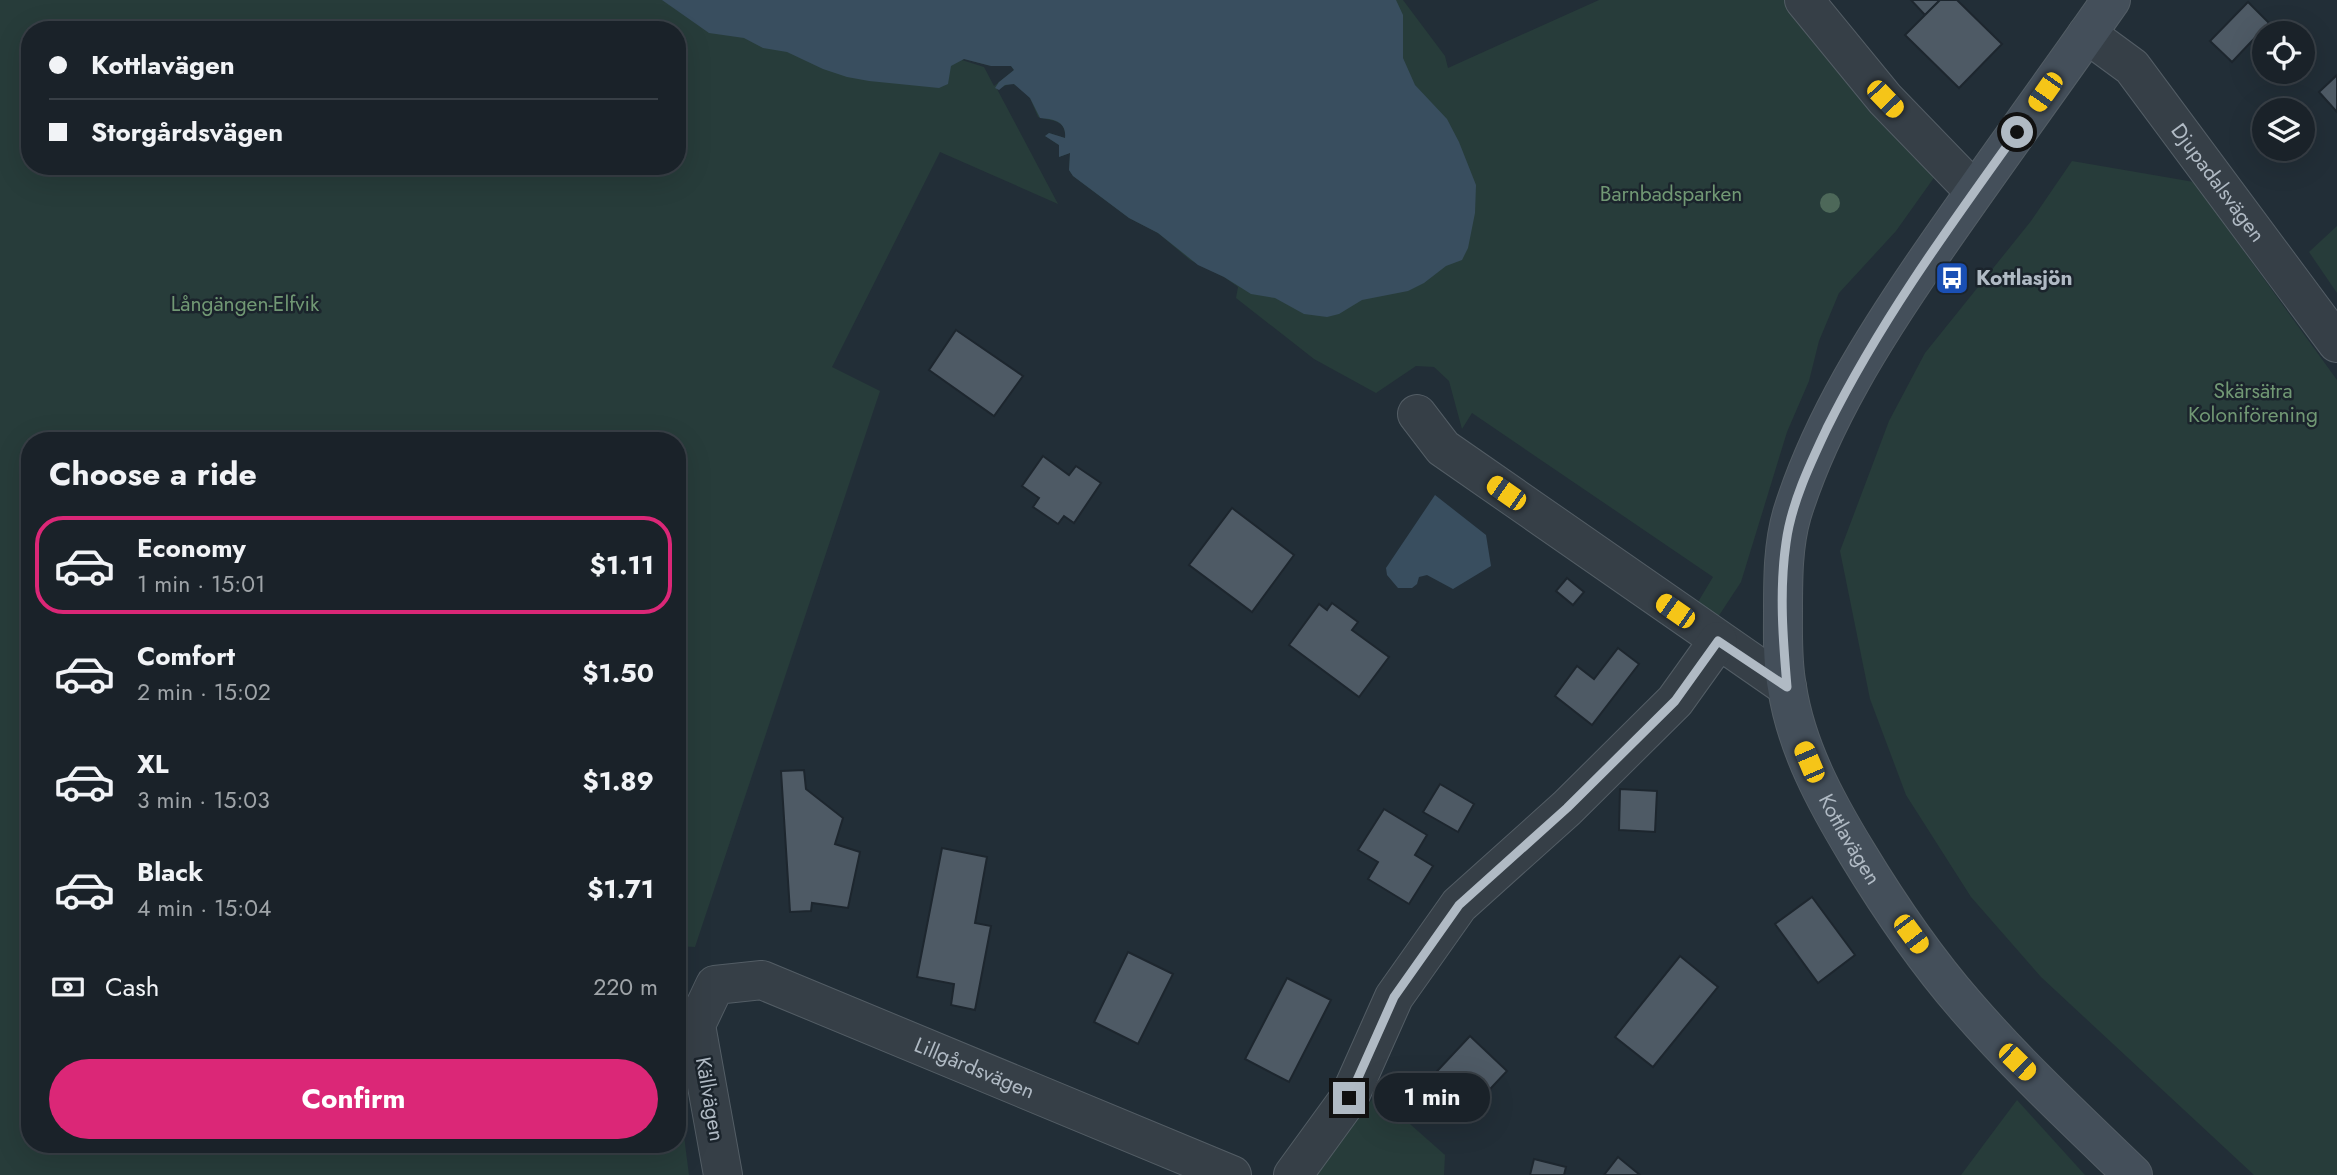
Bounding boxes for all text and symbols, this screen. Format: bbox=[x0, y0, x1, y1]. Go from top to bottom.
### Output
map controls bbox=[2252, 21, 2315, 161]
button: locate bbox=[2252, 21, 2315, 84]
text: Kottlavägen bbox=[91, 46, 235, 84]
car bbox=[2025, 69, 2066, 115]
car bbox=[1863, 77, 1908, 121]
button: layers bbox=[2252, 98, 2315, 161]
text: Storgårdsvägen bbox=[91, 113, 283, 151]
route start bbox=[2001, 116, 2033, 148]
street label: Djupadalsvägen bbox=[2164, 117, 2272, 248]
park label: Barnbadsparken bbox=[1600, 179, 1742, 209]
bus stop icon: Kottlasjön bbox=[1933, 259, 1971, 297]
place label: Kottlasjön bbox=[1976, 263, 2073, 293]
park label: Långängen-Elfvik bbox=[171, 289, 320, 319]
park label: Skärsätra Koloniförening bbox=[2188, 376, 2318, 430]
text: Choose a ride bbox=[49, 451, 257, 497]
car bbox=[1483, 472, 1530, 514]
text: Economy bbox=[137, 529, 246, 567]
icon: car bbox=[53, 534, 116, 597]
text: $1.11 bbox=[590, 546, 654, 584]
text: 1 min · 15:01 bbox=[137, 567, 265, 601]
car bbox=[1652, 590, 1699, 632]
text: Comfort bbox=[137, 637, 235, 675]
icon: car bbox=[53, 642, 116, 705]
text: $1.50 bbox=[582, 654, 654, 692]
text: 2 min · 15:02 bbox=[137, 675, 271, 709]
car bbox=[1792, 739, 1827, 785]
text: XL bbox=[137, 745, 169, 783]
icon: car bbox=[53, 750, 116, 813]
text: $1.89 bbox=[583, 762, 654, 800]
text: 3 min · 15:03 bbox=[137, 783, 270, 817]
street label: Kottlavägen bbox=[1811, 789, 1888, 891]
text: Black bbox=[137, 853, 203, 891]
icon: car bbox=[53, 858, 116, 921]
text: $1.71 bbox=[587, 870, 654, 908]
text: 4 min · 15:04 bbox=[137, 891, 271, 925]
car bbox=[1890, 911, 1933, 957]
icon: cash bbox=[49, 968, 87, 1006]
text: Cash bbox=[105, 968, 159, 1006]
text: 220 m bbox=[593, 970, 658, 1004]
street label: Lillgårdsvägen bbox=[910, 1030, 1039, 1106]
car bbox=[1995, 1040, 2040, 1084]
street label: Källvägen bbox=[688, 1055, 732, 1143]
button: Confirm bbox=[49, 1059, 658, 1139]
callout: 1 min bbox=[1374, 1074, 1489, 1122]
text: 1 min bbox=[1403, 1080, 1461, 1114]
route end bbox=[1333, 1082, 1365, 1114]

